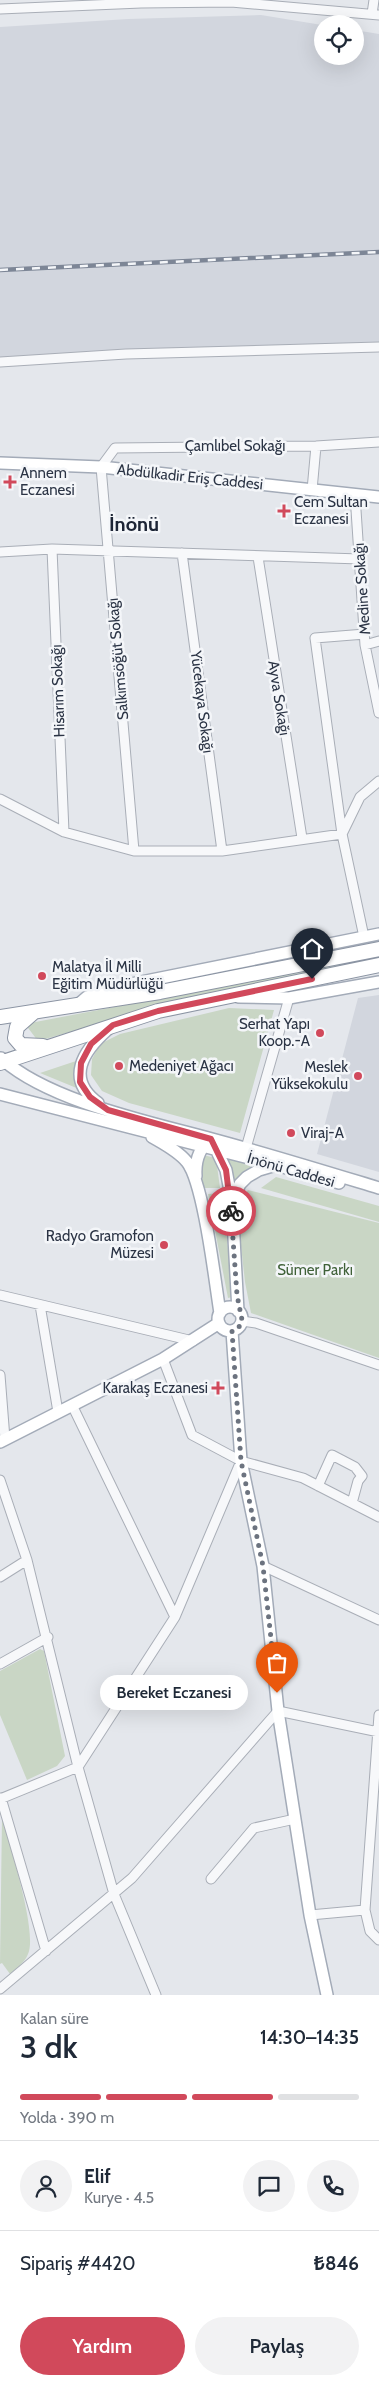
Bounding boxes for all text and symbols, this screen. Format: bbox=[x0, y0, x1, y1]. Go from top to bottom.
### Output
map controls bbox=[314, 15, 364, 65]
button: locate bbox=[314, 15, 364, 65]
street label: Çamlıbel Sokağı bbox=[185, 437, 285, 455]
street label: Abdülkadir Eriş Caddesi bbox=[116, 460, 264, 494]
place label: Annem Eczanesi bbox=[20, 464, 75, 499]
marker: Annem Eczanesi bbox=[4, 476, 16, 488]
place label: Cem Sultan Eczanesi bbox=[294, 493, 368, 528]
marker: Cem Sultan Eczanesi bbox=[278, 505, 290, 517]
district label: İnönü bbox=[109, 512, 159, 536]
street label: Medine Sokağı bbox=[350, 542, 374, 636]
street label: Salkımsöğüt Sokağı bbox=[104, 597, 132, 721]
street label: Hisarım Sokağı bbox=[47, 644, 69, 738]
street label: Yücekaya Sokağı bbox=[187, 649, 217, 754]
street label: Ayva Sokağı bbox=[264, 659, 294, 737]
pin bbox=[291, 928, 333, 979]
icon: home bbox=[298, 935, 326, 963]
place label: Malatya İl Milli Eğitim Müdürlüğü bbox=[52, 957, 163, 993]
marker: Malatya İl Milli Eğitim Müdürlüğü bbox=[36, 970, 48, 982]
place label: Serhat Yapı Koop.-A bbox=[239, 1015, 311, 1050]
marker: Serhat Yapı Koop.-A bbox=[314, 1027, 326, 1039]
place label: Medeniyet Ağacı bbox=[129, 1057, 234, 1075]
place label: Meslek Yüksekokulu bbox=[270, 1058, 348, 1093]
marker: Medeniyet Ağacı bbox=[113, 1060, 125, 1072]
marker: Meslek Yüksekokulu bbox=[352, 1070, 364, 1082]
place label: Viraj-A bbox=[301, 1124, 345, 1142]
marker: Viraj-A bbox=[285, 1127, 297, 1139]
street label: İnönü Caddesi bbox=[245, 1148, 337, 1191]
courier bbox=[206, 1186, 256, 1236]
icon: bike bbox=[217, 1197, 245, 1225]
place label: Radyo Gramofon Müzesi bbox=[46, 1227, 154, 1262]
marker: Radyo Gramofon Müzesi bbox=[158, 1239, 170, 1251]
park label: Sümer Parkı bbox=[277, 1261, 353, 1279]
place label: Karakaş Eczanesi bbox=[102, 1379, 208, 1397]
marker: Karakaş Eczanesi bbox=[212, 1382, 224, 1394]
pin bbox=[256, 1642, 298, 1693]
icon: bag bbox=[263, 1649, 291, 1677]
callout: Bereket Eczanesi bbox=[100, 1676, 247, 1710]
text: Bereket Eczanesi bbox=[117, 1683, 231, 1702]
text: Kalan süre bbox=[20, 2009, 89, 2028]
text: 14:30–14:35 bbox=[260, 2026, 359, 2049]
text: 3 dk bbox=[20, 2027, 78, 2066]
text: Yolda · 390 m bbox=[20, 2108, 114, 2127]
button: person bbox=[20, 2160, 72, 2212]
button: chat bbox=[243, 2160, 295, 2212]
button: phone bbox=[307, 2160, 359, 2212]
text: Elif bbox=[84, 2165, 111, 2188]
text: Kurye · 4.5 bbox=[84, 2188, 154, 2207]
text: Sipariş #4420 bbox=[20, 2252, 136, 2275]
text: ₺846 bbox=[314, 2252, 359, 2275]
button: Yardım bbox=[20, 2317, 185, 2375]
button: Paylaş bbox=[195, 2317, 359, 2375]

